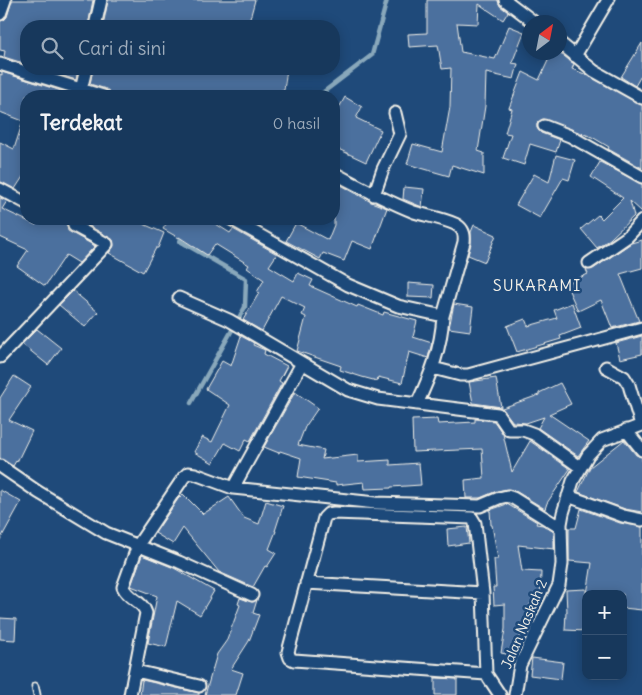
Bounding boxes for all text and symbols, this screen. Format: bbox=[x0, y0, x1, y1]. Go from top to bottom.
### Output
north arrow bbox=[522, 15, 567, 60]
search box bbox=[20, 20, 340, 75]
icon: search bbox=[38, 34, 66, 62]
text: Cari di sini bbox=[78, 36, 166, 60]
text: Terdekat bbox=[40, 109, 122, 136]
text: 0 hasil bbox=[273, 113, 320, 133]
district label: SUKARAMI bbox=[493, 275, 581, 295]
street label: Jalan Naskah 2 bbox=[497, 576, 551, 672]
map controls bbox=[582, 590, 627, 680]
button: + bbox=[582, 590, 627, 635]
button: − bbox=[582, 635, 627, 680]

